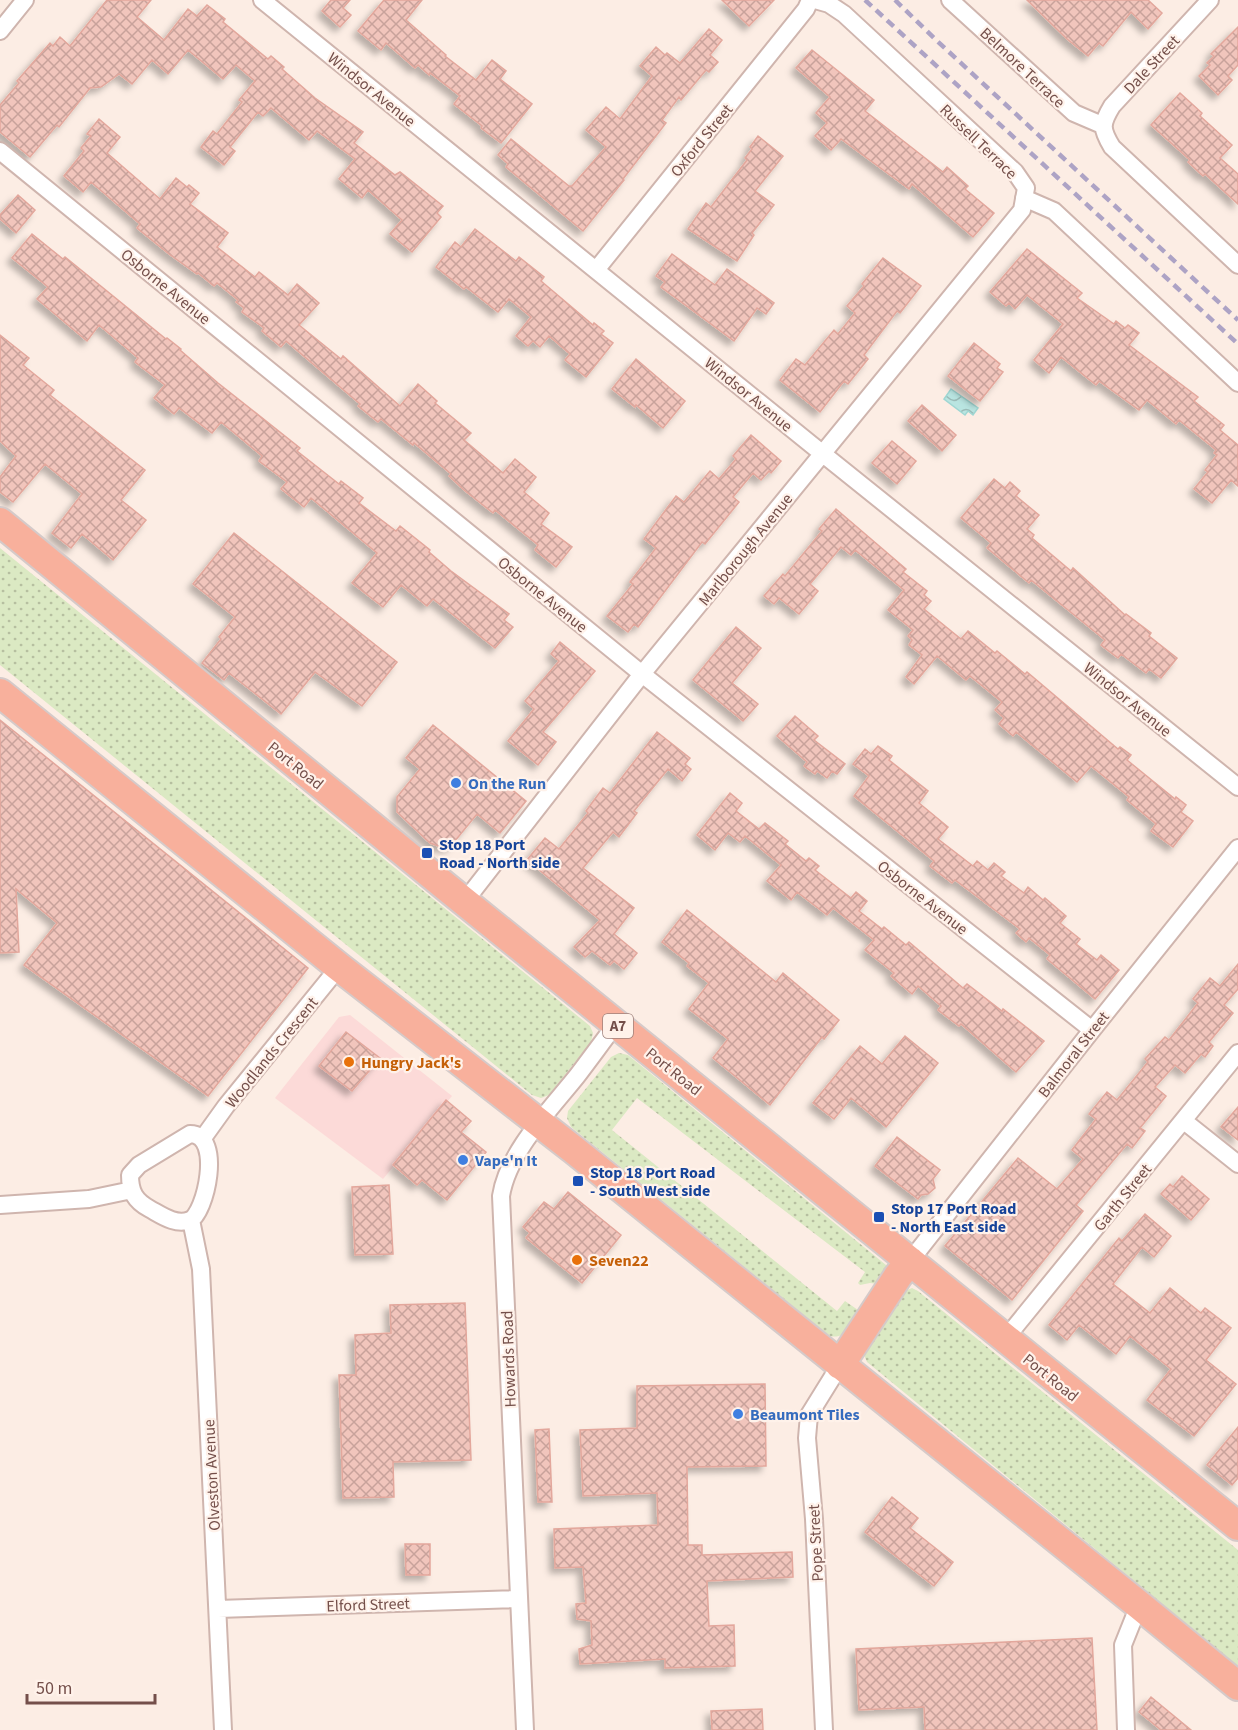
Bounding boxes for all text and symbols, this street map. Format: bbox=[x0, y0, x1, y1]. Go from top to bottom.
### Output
street label: Belmore Terrace bbox=[975, 23, 1070, 113]
street label: Dale Street bbox=[1119, 30, 1185, 99]
street label: Windsor Avenue bbox=[323, 47, 420, 132]
street label: Oxford Street bbox=[665, 99, 738, 182]
street label: Russell Terrace bbox=[935, 99, 1022, 184]
street label: Osborne Avenue bbox=[116, 244, 215, 330]
street label: Windsor Avenue bbox=[700, 352, 797, 437]
street label: Marlborough Avenue bbox=[694, 489, 798, 611]
street label: Osborne Avenue bbox=[493, 552, 592, 638]
street label: Windsor Avenue bbox=[1079, 657, 1176, 742]
street label: Port Road bbox=[263, 737, 328, 795]
place label: On the Run bbox=[468, 773, 546, 795]
marker: On the Run bbox=[449, 776, 463, 790]
place label: Stop 18 Port Road - North side bbox=[439, 834, 560, 874]
marker: Stop 18 Port Road - North side bbox=[420, 846, 434, 860]
street label: Osborne Avenue bbox=[872, 855, 972, 940]
street label: Woodlands Crescent bbox=[220, 992, 324, 1113]
street label: Balmoral Street bbox=[1033, 1006, 1115, 1102]
road number: A7 bbox=[603, 1014, 633, 1038]
street label: Port Road bbox=[641, 1043, 706, 1101]
place label: Hungry Jack's bbox=[361, 1052, 461, 1074]
marker: Hungry Jack's bbox=[342, 1055, 356, 1069]
place label: Vape'n It bbox=[474, 1150, 537, 1172]
marker: Vape'n It bbox=[456, 1153, 470, 1167]
street label: Garth Street bbox=[1089, 1159, 1157, 1236]
place label: Stop 18 Port Road - South West side bbox=[590, 1162, 715, 1202]
marker: Stop 18 Port Road - South West side bbox=[571, 1174, 585, 1188]
place label: Stop 17 Port Road - North East side bbox=[891, 1198, 1016, 1238]
marker: Stop 17 Port Road - North East side bbox=[872, 1210, 886, 1224]
place label: Seven22 bbox=[589, 1250, 649, 1272]
marker: Seven22 bbox=[570, 1253, 584, 1267]
street label: Howards Road bbox=[496, 1310, 522, 1408]
street label: Port Road bbox=[1018, 1349, 1083, 1407]
place label: Beaumont Tiles bbox=[750, 1404, 860, 1426]
marker: Beaumont Tiles bbox=[731, 1407, 745, 1421]
street label: Olveston Avenue bbox=[198, 1419, 226, 1531]
street label: Pope Street bbox=[803, 1503, 829, 1582]
street label: Elford Street bbox=[326, 1593, 411, 1617]
scale bar bbox=[27, 1667, 154, 1705]
text: 50 m bbox=[36, 1676, 72, 1701]

